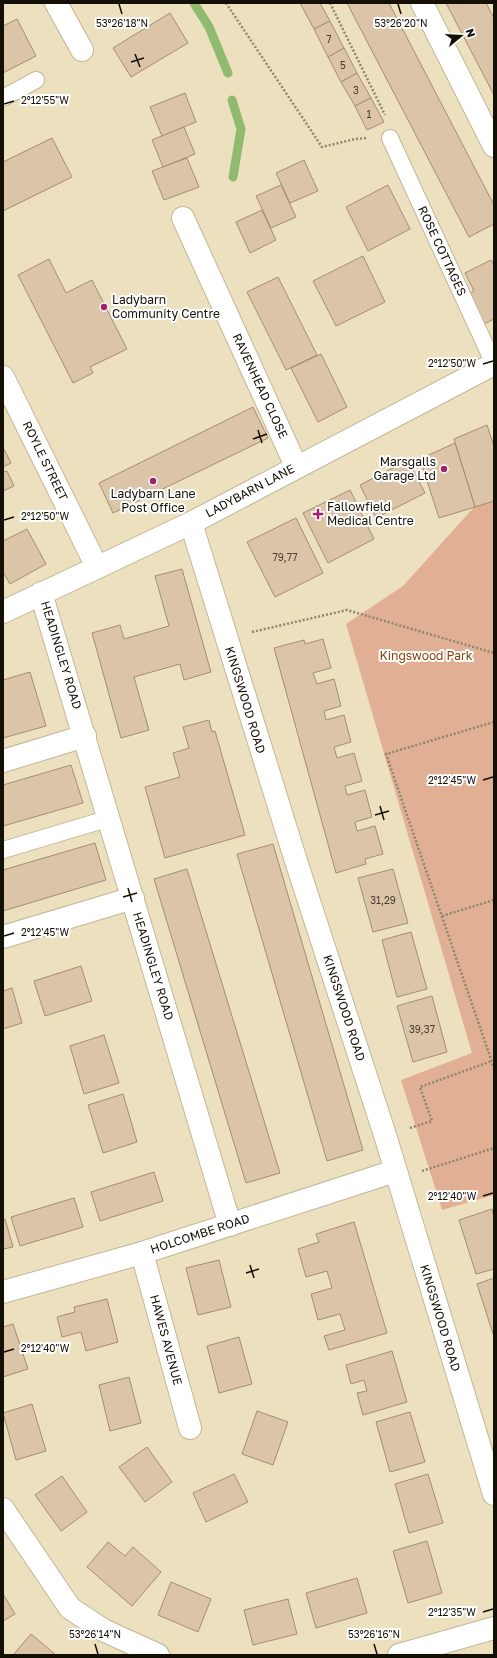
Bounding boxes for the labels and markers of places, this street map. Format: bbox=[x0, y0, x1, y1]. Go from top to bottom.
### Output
place label: Ladybarn Community Centre bbox=[112, 292, 220, 321]
marker: Ladybarn Community Centre bbox=[99, 302, 109, 312]
place label: Marsgalls Garage Ltd bbox=[373, 454, 436, 483]
marker: Marsgalls Garage Ltd bbox=[439, 464, 449, 474]
marker: Ladybarn Lane Post Office bbox=[148, 476, 158, 486]
place label: Ladybarn Lane Post Office bbox=[110, 486, 196, 515]
place label: Fallowfield Medical Centre bbox=[327, 499, 414, 528]
marker: Fallowfield Medical Centre bbox=[312, 508, 324, 520]

